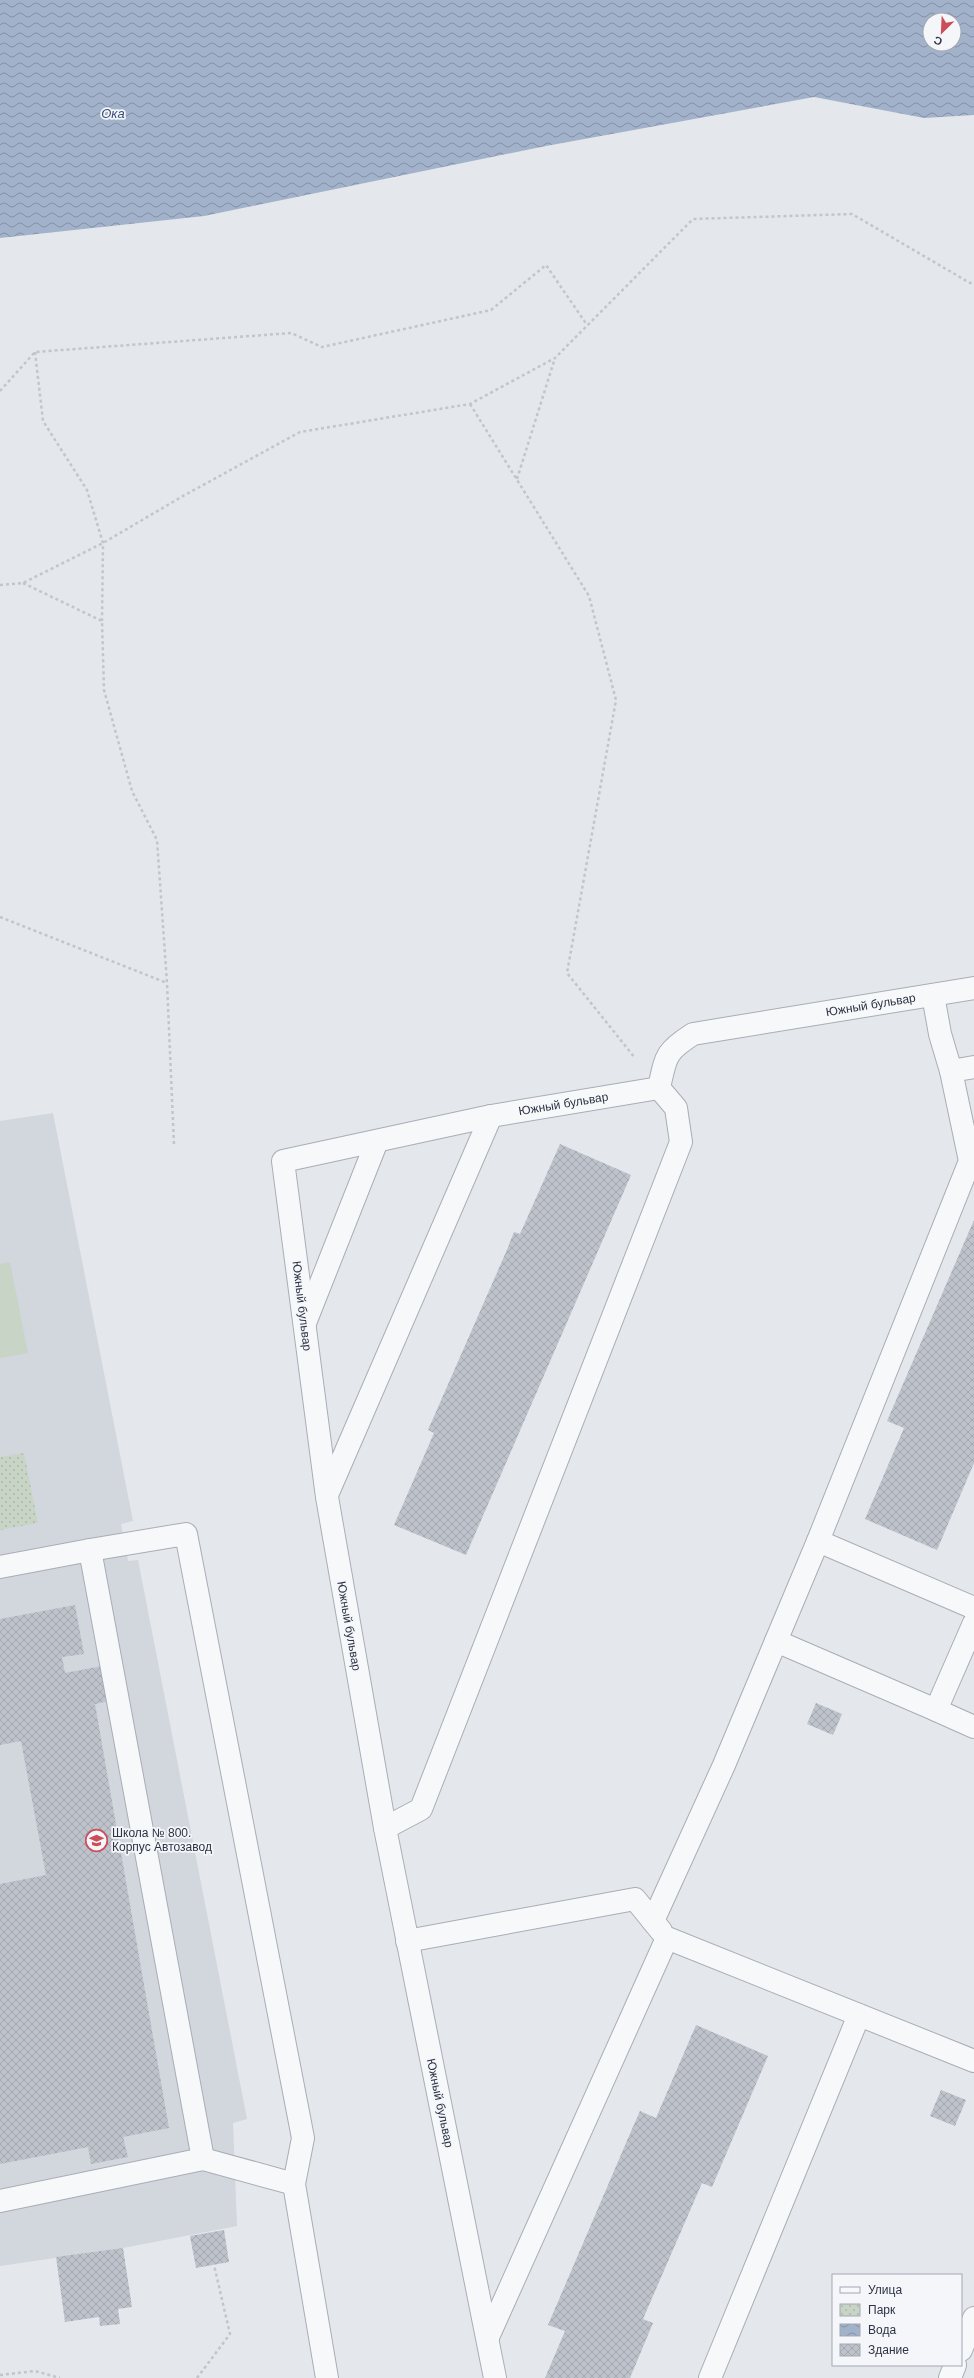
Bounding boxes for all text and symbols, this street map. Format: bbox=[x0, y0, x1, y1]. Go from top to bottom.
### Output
north arrow bbox=[922, 12, 962, 52]
text: С bbox=[932, 34, 944, 48]
water label: Ока bbox=[101, 106, 125, 121]
street label: Южный бульвар bbox=[825, 991, 917, 1019]
street label: Южный бульвар bbox=[517, 1090, 610, 1118]
street label: Южный бульвар bbox=[290, 1260, 315, 1352]
street label: Южный бульвар bbox=[334, 1580, 364, 1672]
place label: Школа № 800. Корпус Автозавод bbox=[112, 1826, 212, 1854]
school or university icon: Школа № 800. Корпус Автозавод bbox=[83, 1827, 109, 1853]
street label: Южный бульвар bbox=[424, 2057, 456, 2149]
legend bbox=[832, 2274, 962, 2366]
text: Улица bbox=[868, 2283, 902, 2297]
text: Парк bbox=[868, 2303, 896, 2317]
text: Вода bbox=[868, 2323, 896, 2337]
text: Здание bbox=[868, 2343, 909, 2357]

